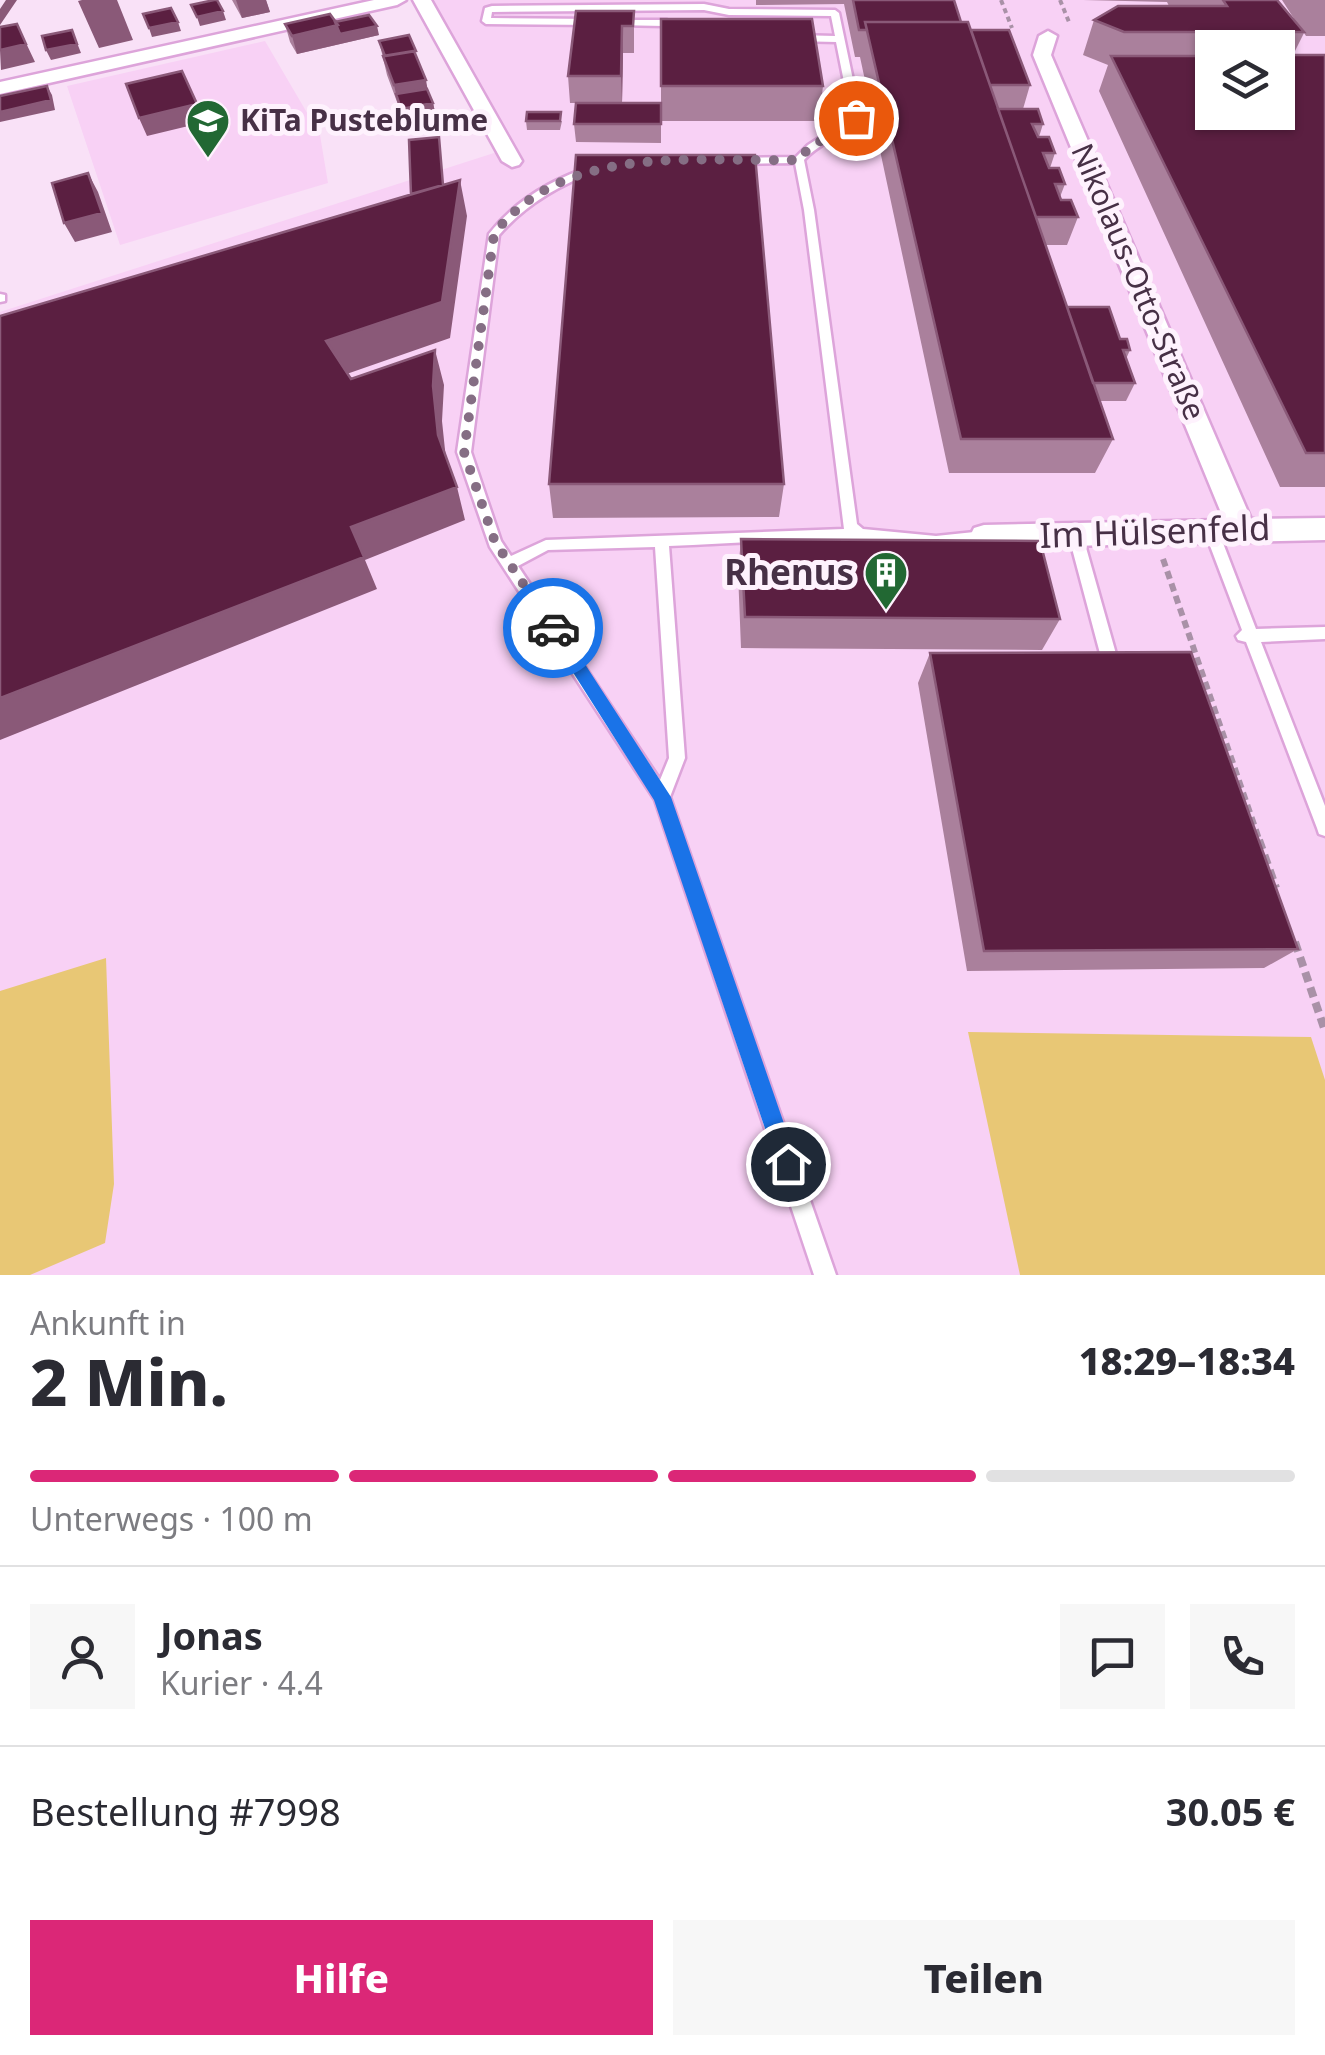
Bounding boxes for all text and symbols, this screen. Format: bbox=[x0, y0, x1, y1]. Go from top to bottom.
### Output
map controls bbox=[1195, 30, 1295, 130]
button: layers bbox=[1195, 30, 1295, 130]
pin bbox=[814, 76, 899, 161]
icon: bag bbox=[829, 91, 884, 146]
school or university icon: KiTa Pusteblume bbox=[185, 98, 231, 159]
place label: KiTa Pusteblume bbox=[240, 99, 488, 140]
street label: Nikolaus-Otto-Straße bbox=[1063, 137, 1216, 426]
street label: Im Hülsenfeld bbox=[1039, 503, 1271, 558]
place label: Rhenus bbox=[724, 548, 854, 595]
building icon: Rhenus bbox=[863, 550, 909, 611]
courier bbox=[503, 578, 603, 678]
icon: car bbox=[526, 601, 581, 656]
pin bbox=[746, 1122, 831, 1207]
icon: home bbox=[761, 1137, 816, 1192]
text: Ankunft in bbox=[30, 1301, 186, 1344]
text: 18:29–18:34 bbox=[1079, 1334, 1295, 1386]
text: 2 Min. bbox=[30, 1337, 228, 1425]
text: Unterwegs · 100 m bbox=[30, 1497, 313, 1540]
button: person bbox=[30, 1604, 135, 1709]
button: chat bbox=[1060, 1604, 1165, 1709]
button: phone bbox=[1190, 1604, 1295, 1709]
text: Jonas bbox=[160, 1609, 263, 1661]
text: Kurier · 4.4 bbox=[160, 1661, 323, 1704]
text: Bestellung #7998 bbox=[30, 1785, 341, 1837]
text: 30.05 € bbox=[1166, 1785, 1295, 1837]
button: Hilfe bbox=[30, 1920, 653, 2035]
button: Teilen bbox=[673, 1920, 1295, 2035]

